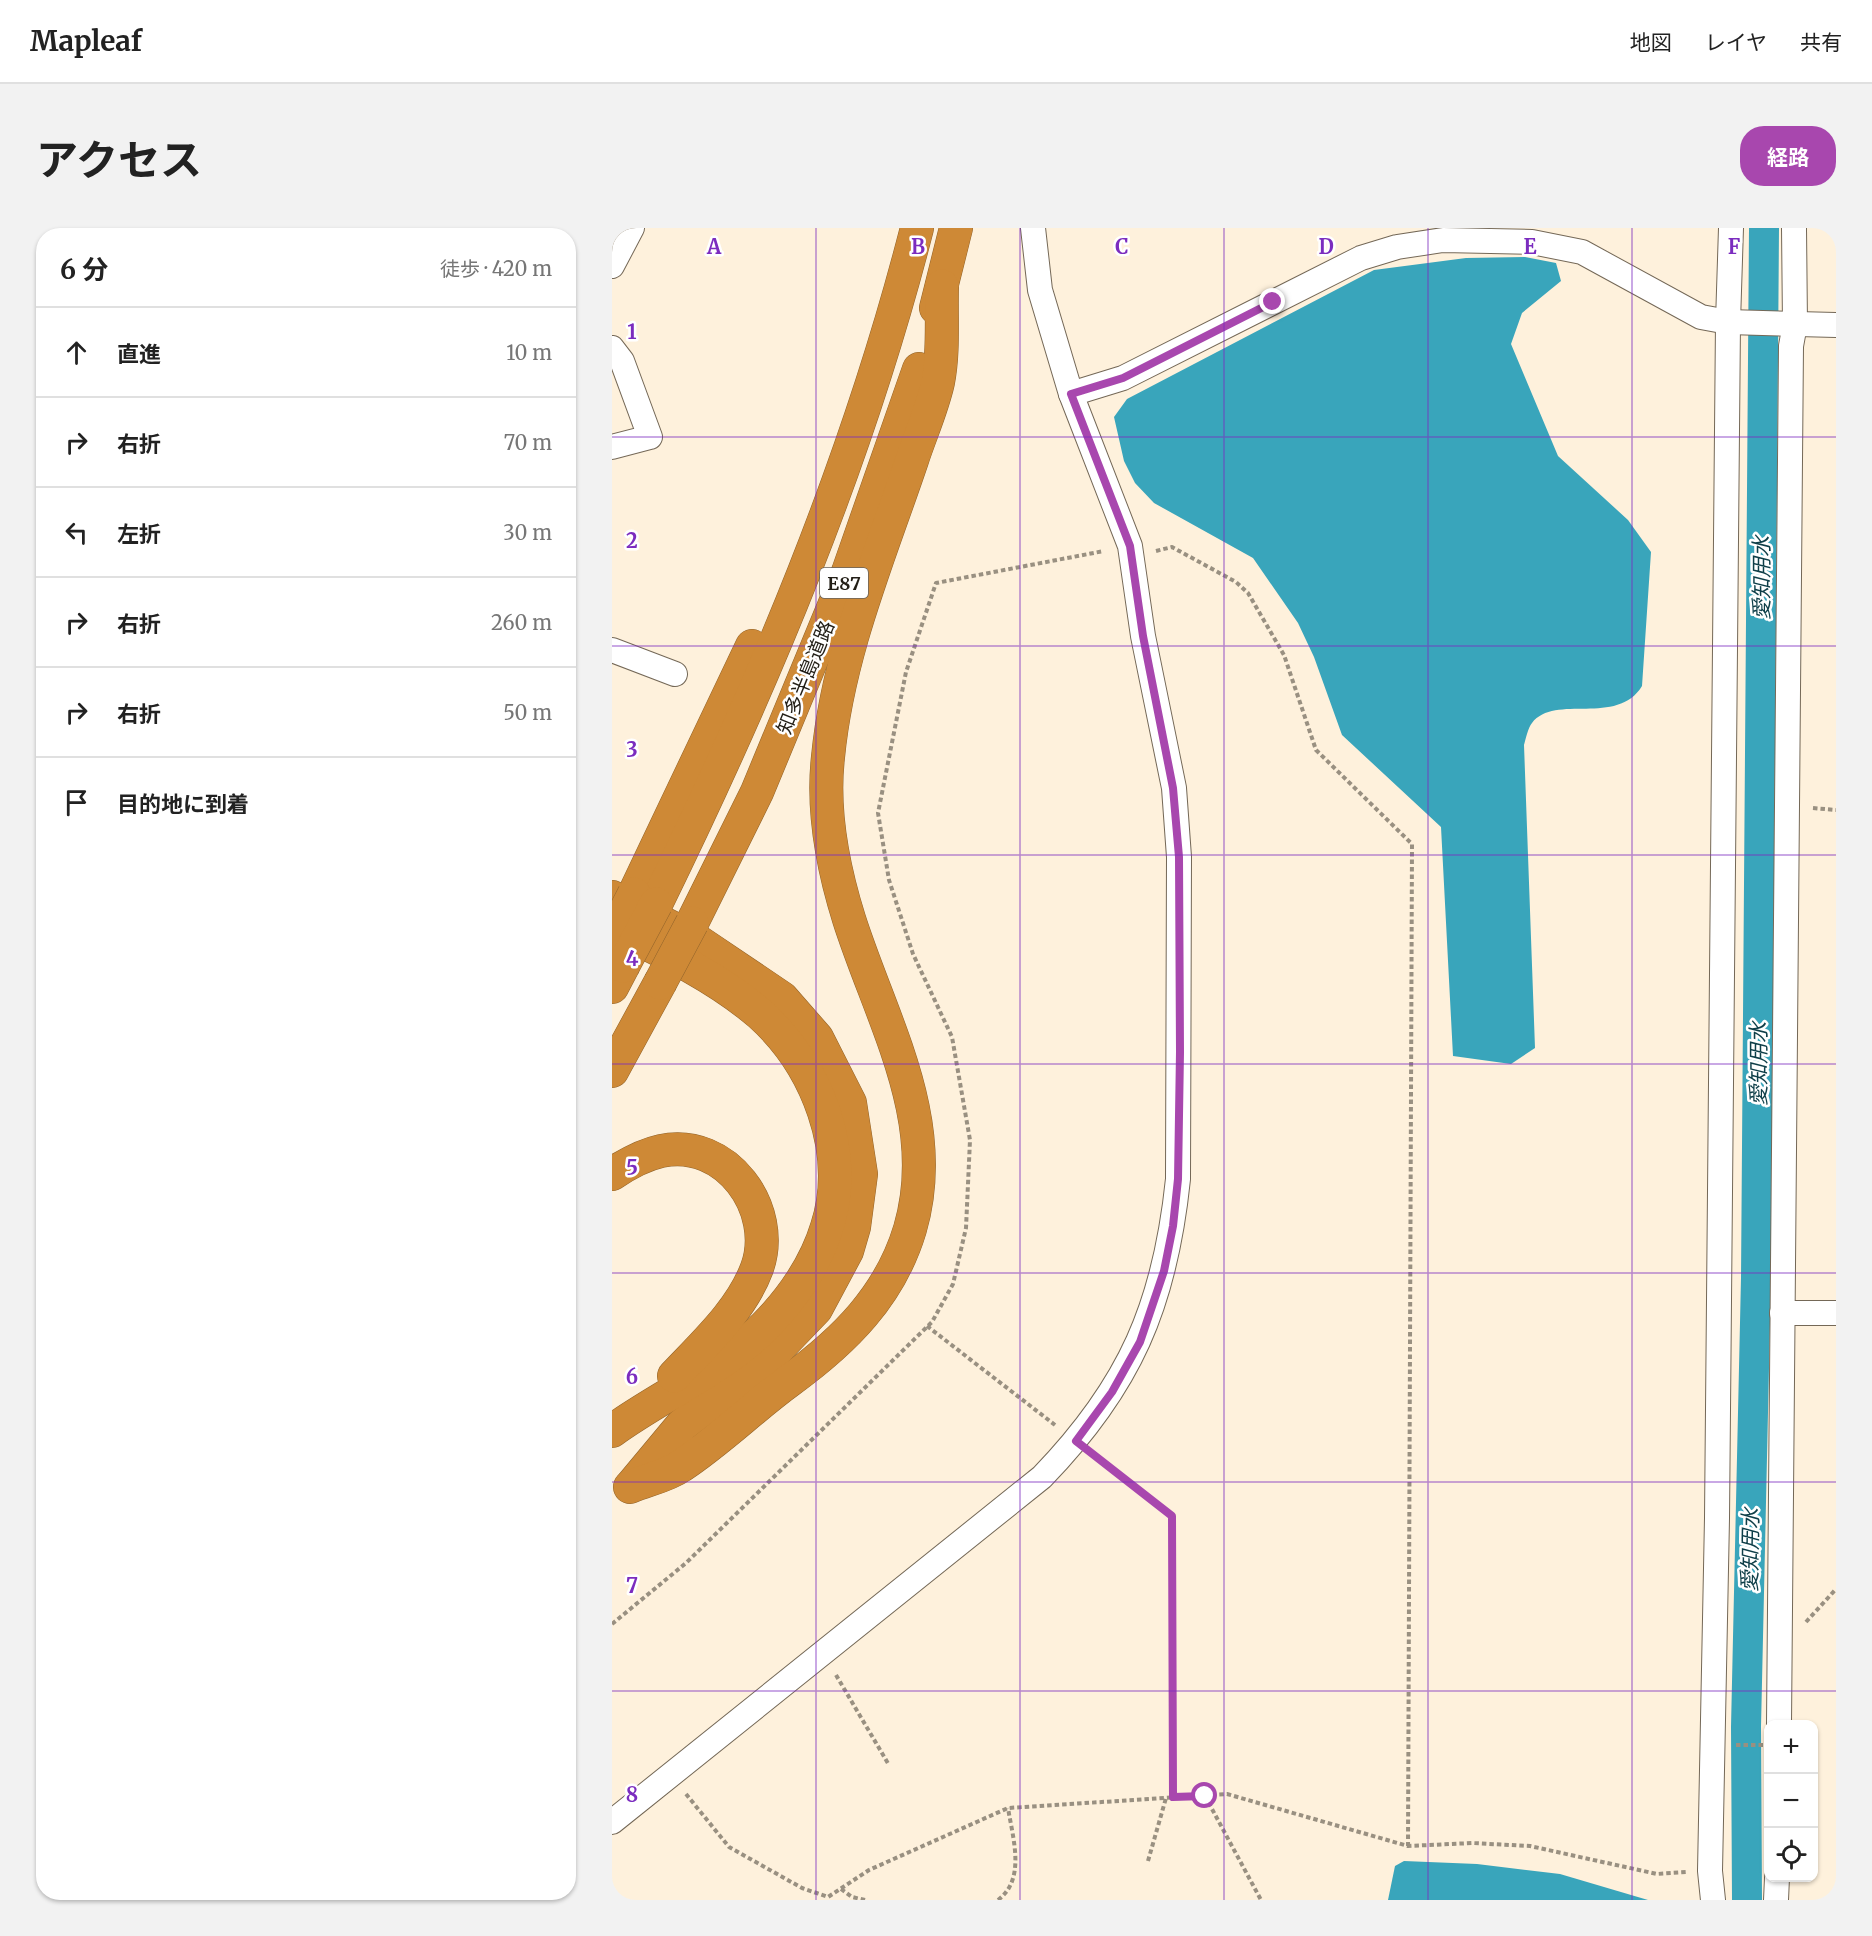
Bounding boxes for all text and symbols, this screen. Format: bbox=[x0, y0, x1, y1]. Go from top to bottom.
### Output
text: Mapleaf bbox=[30, 23, 142, 59]
text: 地図 bbox=[1630, 29, 1672, 56]
text: レイヤ bbox=[1705, 29, 1767, 56]
text: 共有 bbox=[1800, 29, 1842, 56]
button: 経路 bbox=[1740, 126, 1836, 186]
text: アクセス bbox=[36, 134, 202, 186]
text: A bbox=[706, 234, 722, 259]
text: B bbox=[911, 234, 925, 259]
text: C bbox=[1115, 234, 1129, 259]
text: D bbox=[1318, 234, 1334, 259]
text: E bbox=[1523, 234, 1537, 259]
text: F bbox=[1728, 234, 1741, 259]
text: 6 分 bbox=[60, 253, 108, 286]
text: 徒歩 · 420 m bbox=[440, 256, 552, 281]
route end bbox=[1259, 288, 1285, 314]
text: 1 bbox=[627, 319, 637, 344]
icon: ahead bbox=[60, 336, 93, 369]
text: 直進 bbox=[117, 340, 161, 368]
text: 10 m bbox=[506, 340, 552, 365]
icon: right bbox=[60, 426, 93, 459]
text: 右折 bbox=[117, 430, 161, 458]
text: 70 m bbox=[504, 430, 552, 455]
icon: left bbox=[60, 516, 93, 549]
text: 左折 bbox=[117, 520, 161, 548]
text: 30 m bbox=[503, 520, 552, 545]
text: 2 bbox=[626, 528, 638, 553]
water label: 愛知用水 bbox=[1748, 534, 1775, 620]
road number: E87 bbox=[820, 568, 868, 598]
icon: right bbox=[60, 606, 93, 639]
text: 右折 bbox=[117, 610, 161, 638]
text: 260 m bbox=[491, 610, 552, 635]
street label: 知多半島道路 bbox=[771, 617, 839, 737]
icon: right bbox=[60, 696, 93, 729]
text: 右折 bbox=[117, 700, 161, 728]
text: 50 m bbox=[503, 700, 552, 725]
text: 3 bbox=[626, 737, 638, 762]
icon: arrive bbox=[60, 786, 93, 819]
text: 目的地に到着 bbox=[117, 790, 249, 818]
text: 4 bbox=[626, 946, 639, 971]
water label: 愛知用水 bbox=[1745, 1020, 1772, 1106]
text: 5 bbox=[626, 1155, 638, 1180]
text: 6 bbox=[626, 1364, 638, 1389]
water label: 愛知用水 bbox=[1736, 1506, 1764, 1592]
text: 7 bbox=[626, 1573, 638, 1598]
map controls bbox=[1764, 1720, 1818, 1882]
button: + bbox=[1764, 1720, 1818, 1774]
button: − bbox=[1764, 1774, 1818, 1828]
text: 8 bbox=[626, 1782, 638, 1807]
route start bbox=[1191, 1782, 1217, 1808]
button: locate bbox=[1764, 1828, 1818, 1882]

